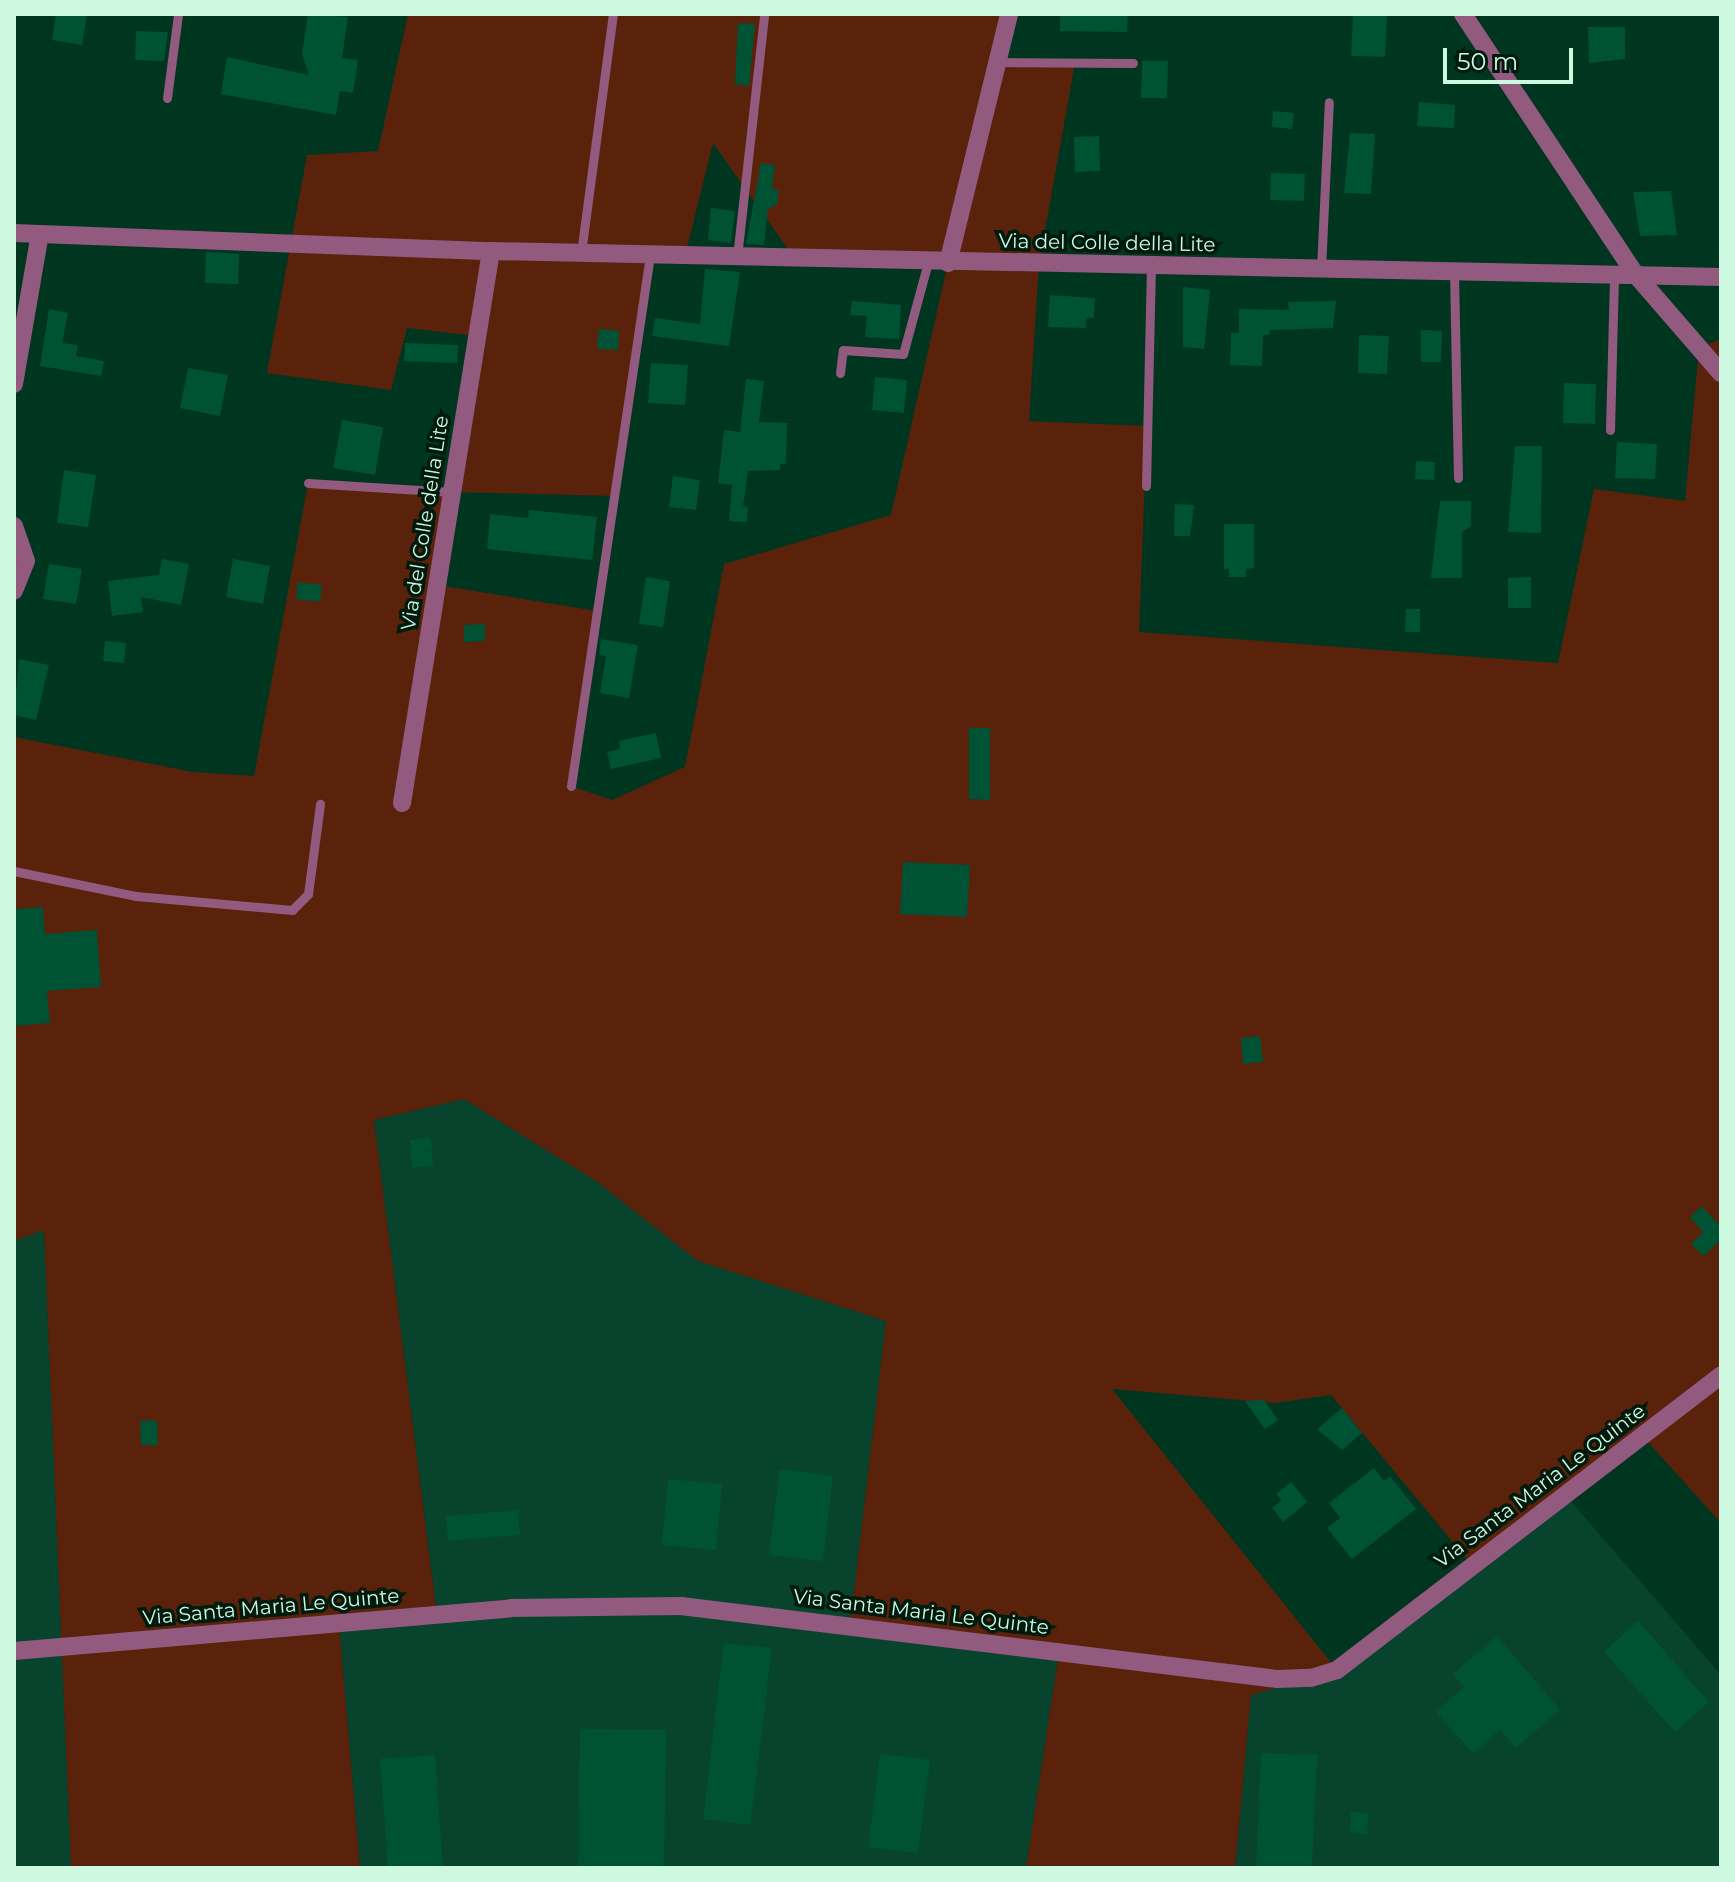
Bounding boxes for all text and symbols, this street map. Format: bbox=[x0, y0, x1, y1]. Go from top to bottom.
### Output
scale bar bbox=[1447, 32, 1577, 82]
text: 50 m bbox=[1457, 47, 1518, 76]
street label: Via del Colle della Lite bbox=[998, 229, 1216, 257]
street label: Via del Colle della Lite bbox=[396, 414, 454, 632]
street label: Via Santa Maria Le Quinte bbox=[1430, 1399, 1650, 1573]
street label: Via Santa Maria Le Quinte bbox=[142, 1584, 400, 1630]
street label: Via Santa Maria Le Quinte bbox=[792, 1584, 1050, 1640]

